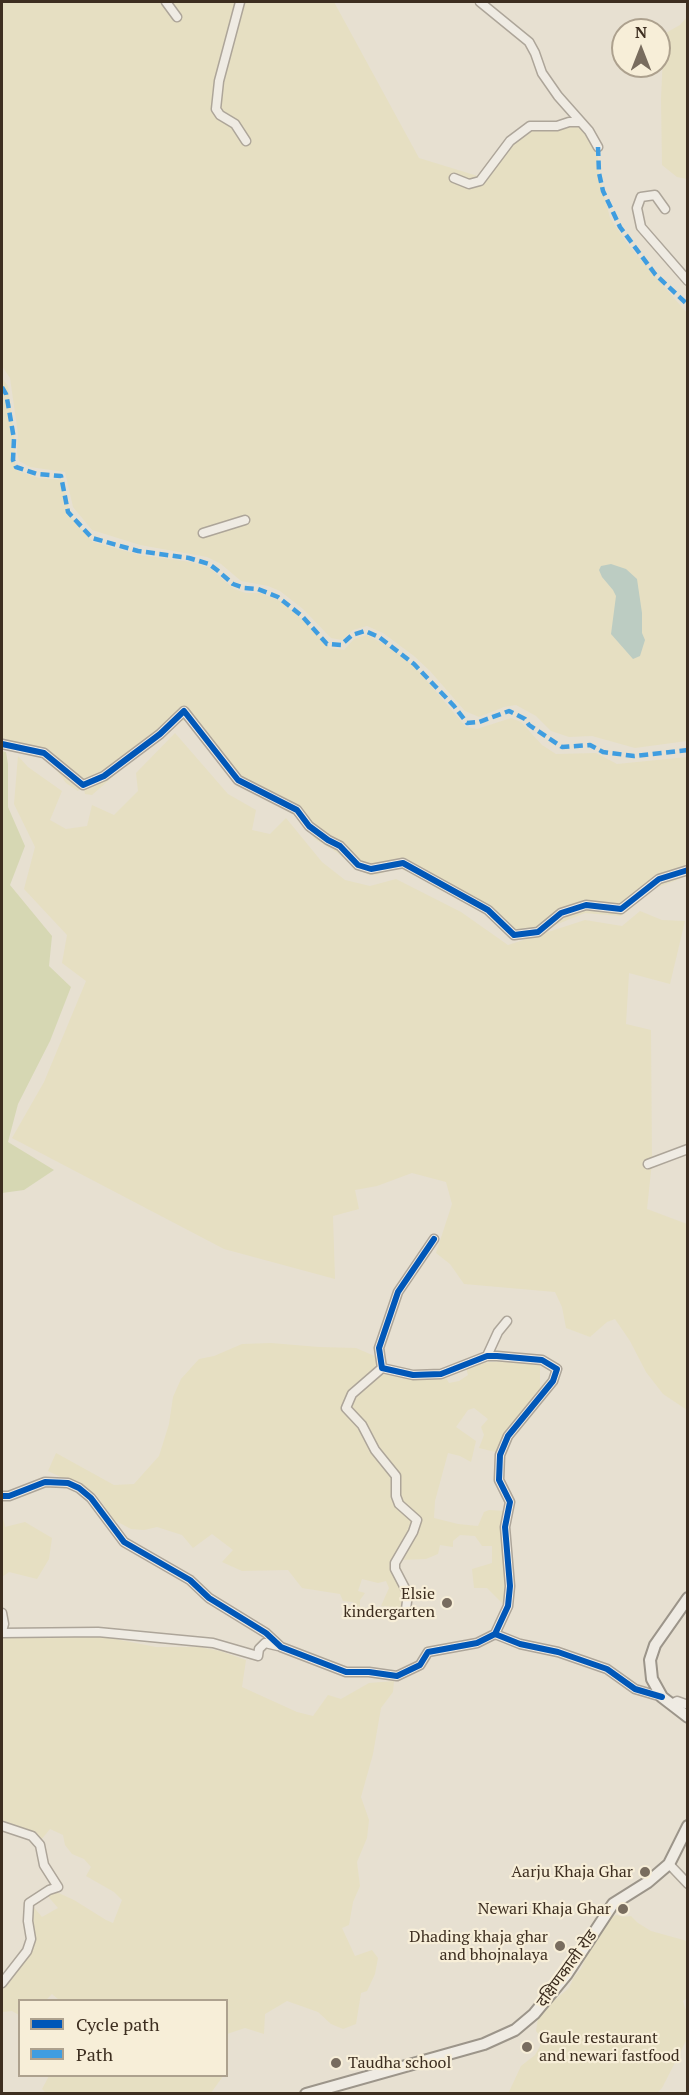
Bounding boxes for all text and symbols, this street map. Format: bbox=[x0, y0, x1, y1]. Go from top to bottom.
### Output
north arrow bbox=[611, 18, 671, 78]
text: N bbox=[635, 21, 647, 43]
place label: Elsie kindergarten bbox=[343, 1584, 435, 1622]
marker: Elsie kindergarten bbox=[440, 1596, 454, 1610]
place label: Aarju Khaja Ghar bbox=[511, 1862, 633, 1882]
marker: Aarju Khaja Ghar bbox=[638, 1865, 652, 1879]
place label: Newari Khaja Ghar bbox=[478, 1899, 611, 1919]
marker: Newari Khaja Ghar bbox=[616, 1902, 630, 1916]
place label: Dhading khaja ghar and bhojnalaya bbox=[409, 1927, 548, 1965]
street label: दक्षिणकाली रोड bbox=[533, 1927, 601, 2011]
marker: Dhading khaja ghar and bhojnalaya bbox=[553, 1939, 567, 1953]
legend bbox=[18, 1999, 228, 2077]
text: Cycle path bbox=[76, 2012, 160, 2036]
place label: Gaule restaurant and newari fastfood bbox=[539, 2028, 680, 2066]
marker: Gaule restaurant and newari fastfood bbox=[520, 2040, 534, 2054]
text: Path bbox=[76, 2042, 113, 2066]
place label: Taudha school bbox=[348, 2053, 451, 2073]
marker: Taudha school bbox=[329, 2056, 343, 2070]

